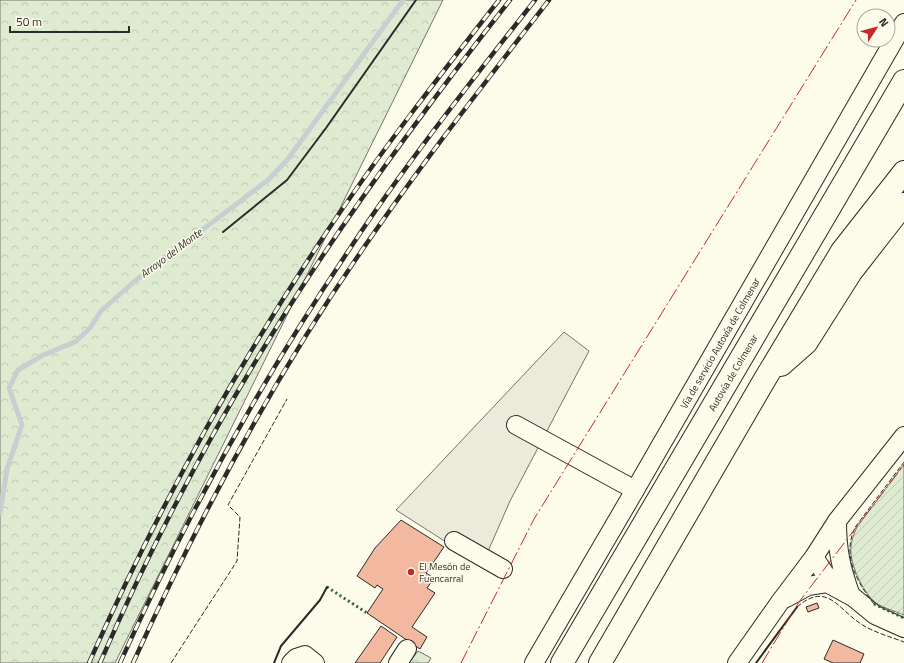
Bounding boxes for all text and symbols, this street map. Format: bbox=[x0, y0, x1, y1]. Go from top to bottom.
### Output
scale bar bbox=[10, 8, 129, 34]
north arrow bbox=[856, 8, 896, 48]
text: 50 m bbox=[16, 12, 42, 31]
text: N bbox=[875, 14, 893, 30]
water label: Arroyo del Monte bbox=[137, 224, 206, 282]
street label: Vía de servicio Autovía de Colmenar bbox=[677, 276, 761, 410]
street label: Autovía de Colmenar bbox=[706, 331, 760, 413]
place label: El Mesón de Fuencarral bbox=[419, 559, 470, 586]
marker: El Mesón de Fuencarral bbox=[406, 567, 416, 577]

